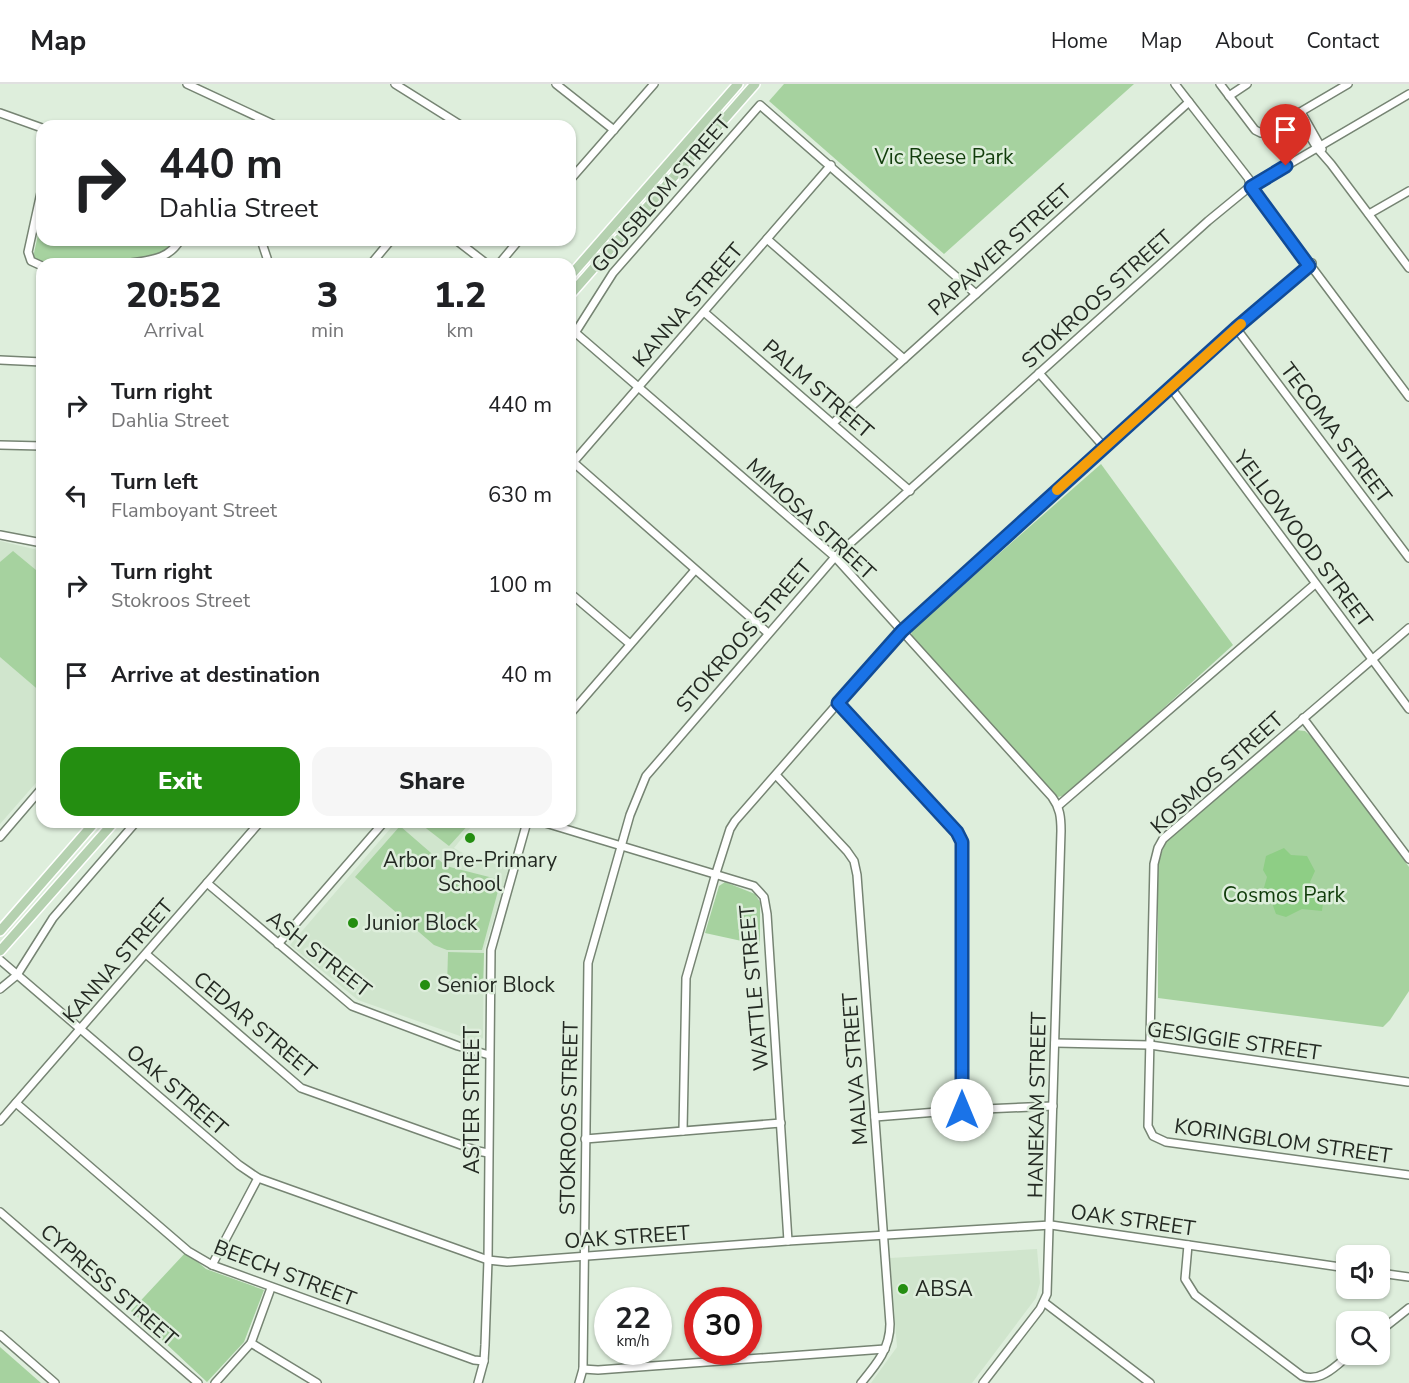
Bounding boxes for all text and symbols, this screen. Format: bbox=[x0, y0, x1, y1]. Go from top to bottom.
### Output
text: Map bbox=[30, 22, 86, 60]
text: Home bbox=[1051, 27, 1108, 55]
text: Map bbox=[1141, 27, 1182, 55]
text: About bbox=[1215, 27, 1273, 55]
text: Contact bbox=[1306, 27, 1379, 55]
pin bbox=[1260, 104, 1311, 166]
street label: GOUSBLOM STREET bbox=[585, 109, 737, 279]
icon: arrive bbox=[1269, 113, 1302, 146]
text: 440 m bbox=[159, 136, 283, 193]
park label: Vic Reese Park bbox=[873, 143, 1014, 171]
icon: right bbox=[60, 144, 138, 222]
street label: PAPAWER STREET bbox=[922, 178, 1078, 322]
text: Dahlia Street bbox=[159, 190, 318, 227]
street label: STOKROOS STREET bbox=[1015, 223, 1179, 374]
street label: KANNA STREET bbox=[626, 237, 750, 373]
text: 20:52 bbox=[126, 271, 221, 320]
text: 3 bbox=[317, 271, 338, 320]
text: 1.2 bbox=[434, 271, 486, 320]
text: Arrival bbox=[143, 317, 204, 344]
text: min bbox=[311, 317, 344, 344]
text: km bbox=[446, 317, 474, 344]
street label: PALM STREET bbox=[757, 333, 880, 445]
street label: TECOMA STREET bbox=[1274, 357, 1398, 509]
text: Turn right bbox=[111, 377, 212, 407]
icon: right bbox=[60, 389, 93, 422]
text: 440 m bbox=[488, 390, 552, 420]
text: Dahlia Street bbox=[111, 407, 229, 434]
street label: YELLOWOOD STREET bbox=[1227, 444, 1379, 634]
street label: MIMOSA STREET bbox=[740, 452, 882, 586]
text: Turn left bbox=[111, 467, 198, 497]
icon: left bbox=[60, 479, 93, 512]
text: 630 m bbox=[488, 480, 552, 510]
text: Flamboyant Street bbox=[111, 497, 277, 524]
street label: STOKROOS STREET bbox=[670, 553, 818, 718]
text: Turn right bbox=[111, 557, 212, 587]
icon: right bbox=[60, 569, 93, 602]
text: 100 m bbox=[488, 570, 552, 600]
text: Stokroos Street bbox=[111, 587, 250, 614]
icon: arrive bbox=[60, 659, 93, 692]
text: Arrive at destination bbox=[111, 660, 320, 690]
text: 40 m bbox=[501, 660, 552, 690]
street label: KOSMOS STREET bbox=[1144, 705, 1290, 840]
button: Exit bbox=[60, 747, 300, 816]
button: Share bbox=[312, 747, 552, 816]
marker: Arbor Pre-Primary School bbox=[463, 831, 477, 845]
place label: Arbor Pre-Primary School bbox=[383, 846, 557, 898]
park label: Cosmos Park bbox=[1223, 881, 1346, 909]
street label: KANNA STREET bbox=[56, 893, 180, 1029]
street label: ASH STREET bbox=[261, 904, 377, 1004]
street label: WATTLE STREET bbox=[733, 904, 775, 1072]
place label: Junior Block bbox=[364, 909, 478, 937]
marker: Junior Block bbox=[346, 916, 360, 930]
street label: CEDAR STREET bbox=[188, 965, 323, 1085]
place label: Senior Block bbox=[437, 971, 555, 999]
marker: Senior Block bbox=[418, 978, 432, 992]
street label: MALVA STREET bbox=[836, 991, 874, 1146]
street label: HANEKAM STREET bbox=[1021, 1011, 1053, 1198]
street label: GESIGGIE STREET bbox=[1145, 1015, 1323, 1067]
street label: STOKROOS STREET bbox=[553, 1020, 585, 1215]
street label: ASTER STREET bbox=[458, 1026, 486, 1174]
street label: OAK STREET bbox=[120, 1038, 234, 1142]
position arrow bbox=[930, 1078, 994, 1142]
street label: KORINGBLOM STREET bbox=[1172, 1112, 1394, 1170]
street label: OAK STREET bbox=[1069, 1197, 1198, 1243]
street label: CYPRESS STREET bbox=[34, 1218, 184, 1353]
street label: OAK STREET bbox=[563, 1219, 691, 1255]
street label: BEECH STREET bbox=[210, 1233, 360, 1313]
map controls bbox=[1336, 1245, 1390, 1365]
button: sound bbox=[1336, 1245, 1390, 1299]
place label: ABSA bbox=[915, 1275, 973, 1303]
marker: ABSA bbox=[896, 1282, 910, 1296]
speed limit sign: 30 bbox=[684, 1287, 762, 1365]
text: 22 bbox=[615, 1298, 651, 1339]
button: search bbox=[1336, 1311, 1390, 1365]
text: km/h bbox=[616, 1331, 650, 1351]

